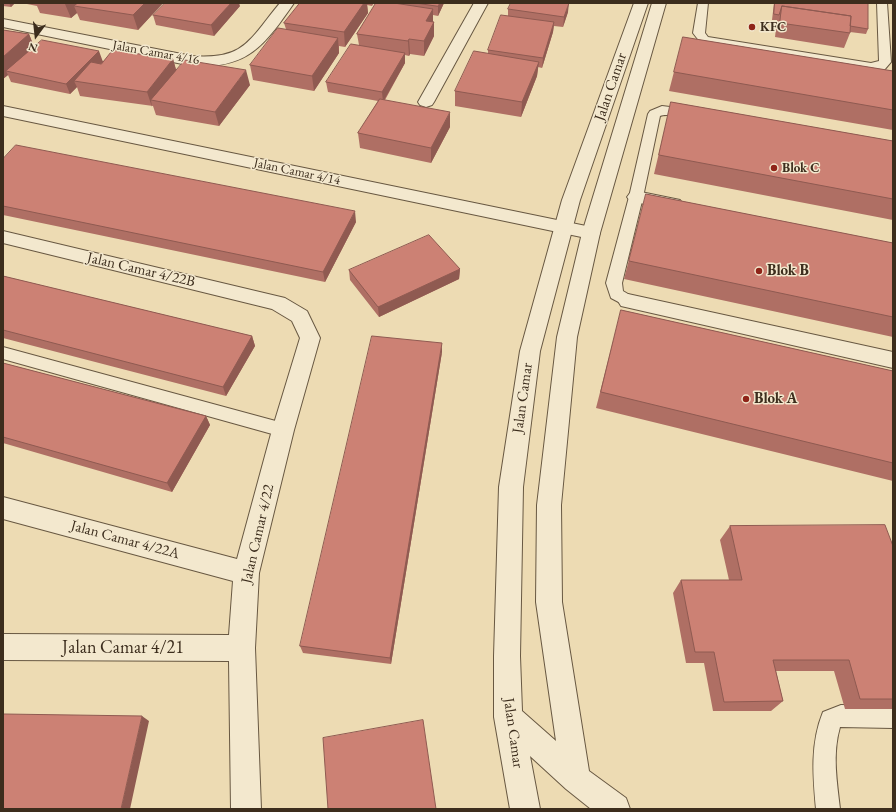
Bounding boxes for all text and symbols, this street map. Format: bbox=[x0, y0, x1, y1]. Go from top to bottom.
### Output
north arrow bbox=[16, 16, 56, 56]
place label: KFC bbox=[760, 19, 786, 35]
marker: KFC bbox=[747, 22, 757, 32]
street label: Jalan Camar 4/16 bbox=[111, 38, 201, 68]
text: N bbox=[27, 40, 39, 56]
street label: Jalan Camar bbox=[591, 51, 631, 123]
street label: Jalan Camar 4/14 bbox=[252, 155, 342, 189]
place label: Blok C bbox=[782, 160, 819, 176]
marker: Blok C bbox=[769, 163, 779, 173]
street label: Jalan Camar 4/22B bbox=[85, 249, 197, 291]
place label: Blok B bbox=[767, 262, 809, 280]
marker: Blok B bbox=[754, 266, 764, 276]
street label: Jalan Camar bbox=[509, 362, 537, 434]
place label: Blok A bbox=[754, 390, 797, 408]
marker: Blok A bbox=[741, 394, 751, 404]
street label: Jalan Camar 4/22 bbox=[238, 483, 278, 585]
street label: Jalan Camar 4/22A bbox=[69, 517, 181, 563]
street label: Jalan Camar 4/21 bbox=[62, 637, 184, 659]
street label: Jalan Camar bbox=[499, 697, 527, 769]

